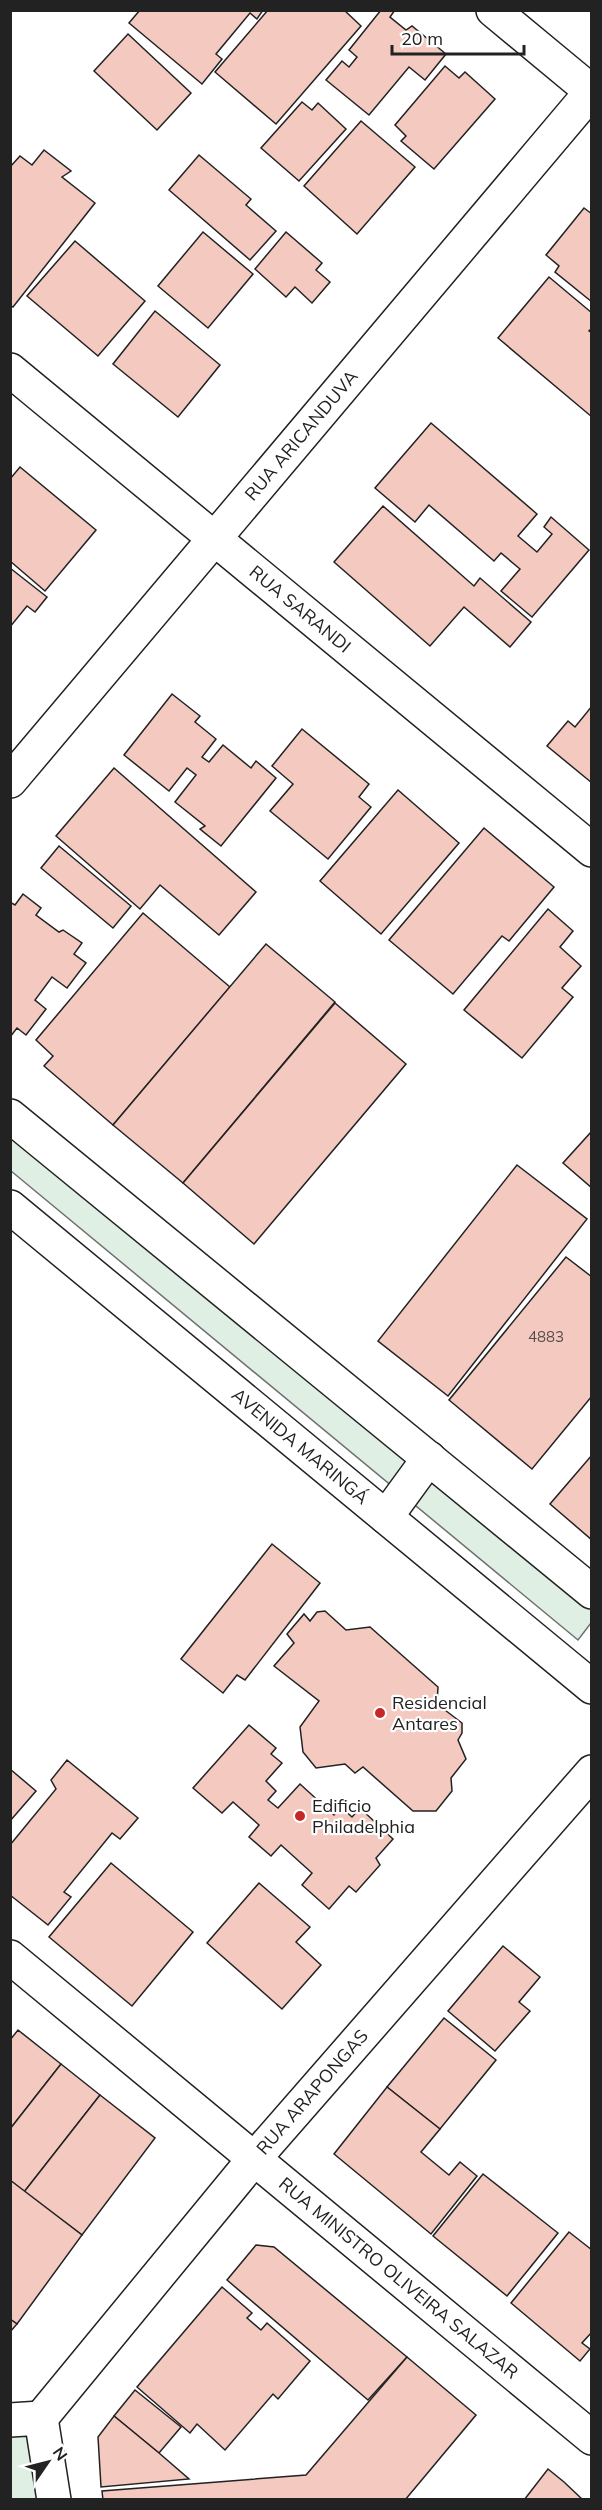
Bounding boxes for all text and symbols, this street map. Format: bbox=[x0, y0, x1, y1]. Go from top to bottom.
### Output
scale bar bbox=[392, 18, 524, 56]
text: 20 m bbox=[401, 27, 443, 50]
street label: RUA ARICANDUVA bbox=[239, 365, 363, 505]
street label: RUA SARANDI bbox=[245, 560, 356, 657]
house number: 4883 bbox=[528, 1327, 564, 1346]
street label: AVENIDA MARINGÁ bbox=[227, 1383, 373, 1509]
place label: Residencial Antares bbox=[392, 1691, 487, 1735]
marker: Residencial Antares bbox=[373, 1706, 387, 1720]
place label: Edificio Philadelphia bbox=[312, 1794, 415, 1838]
marker: Edificio Philadelphia bbox=[293, 1809, 307, 1823]
street label: RUA ARAPONGAS bbox=[251, 2025, 373, 2159]
street label: RUA MINISTRO OLIVEIRA SALAZAR bbox=[274, 2172, 523, 2383]
north arrow bbox=[18, 2432, 78, 2492]
text: N bbox=[49, 2443, 72, 2464]

